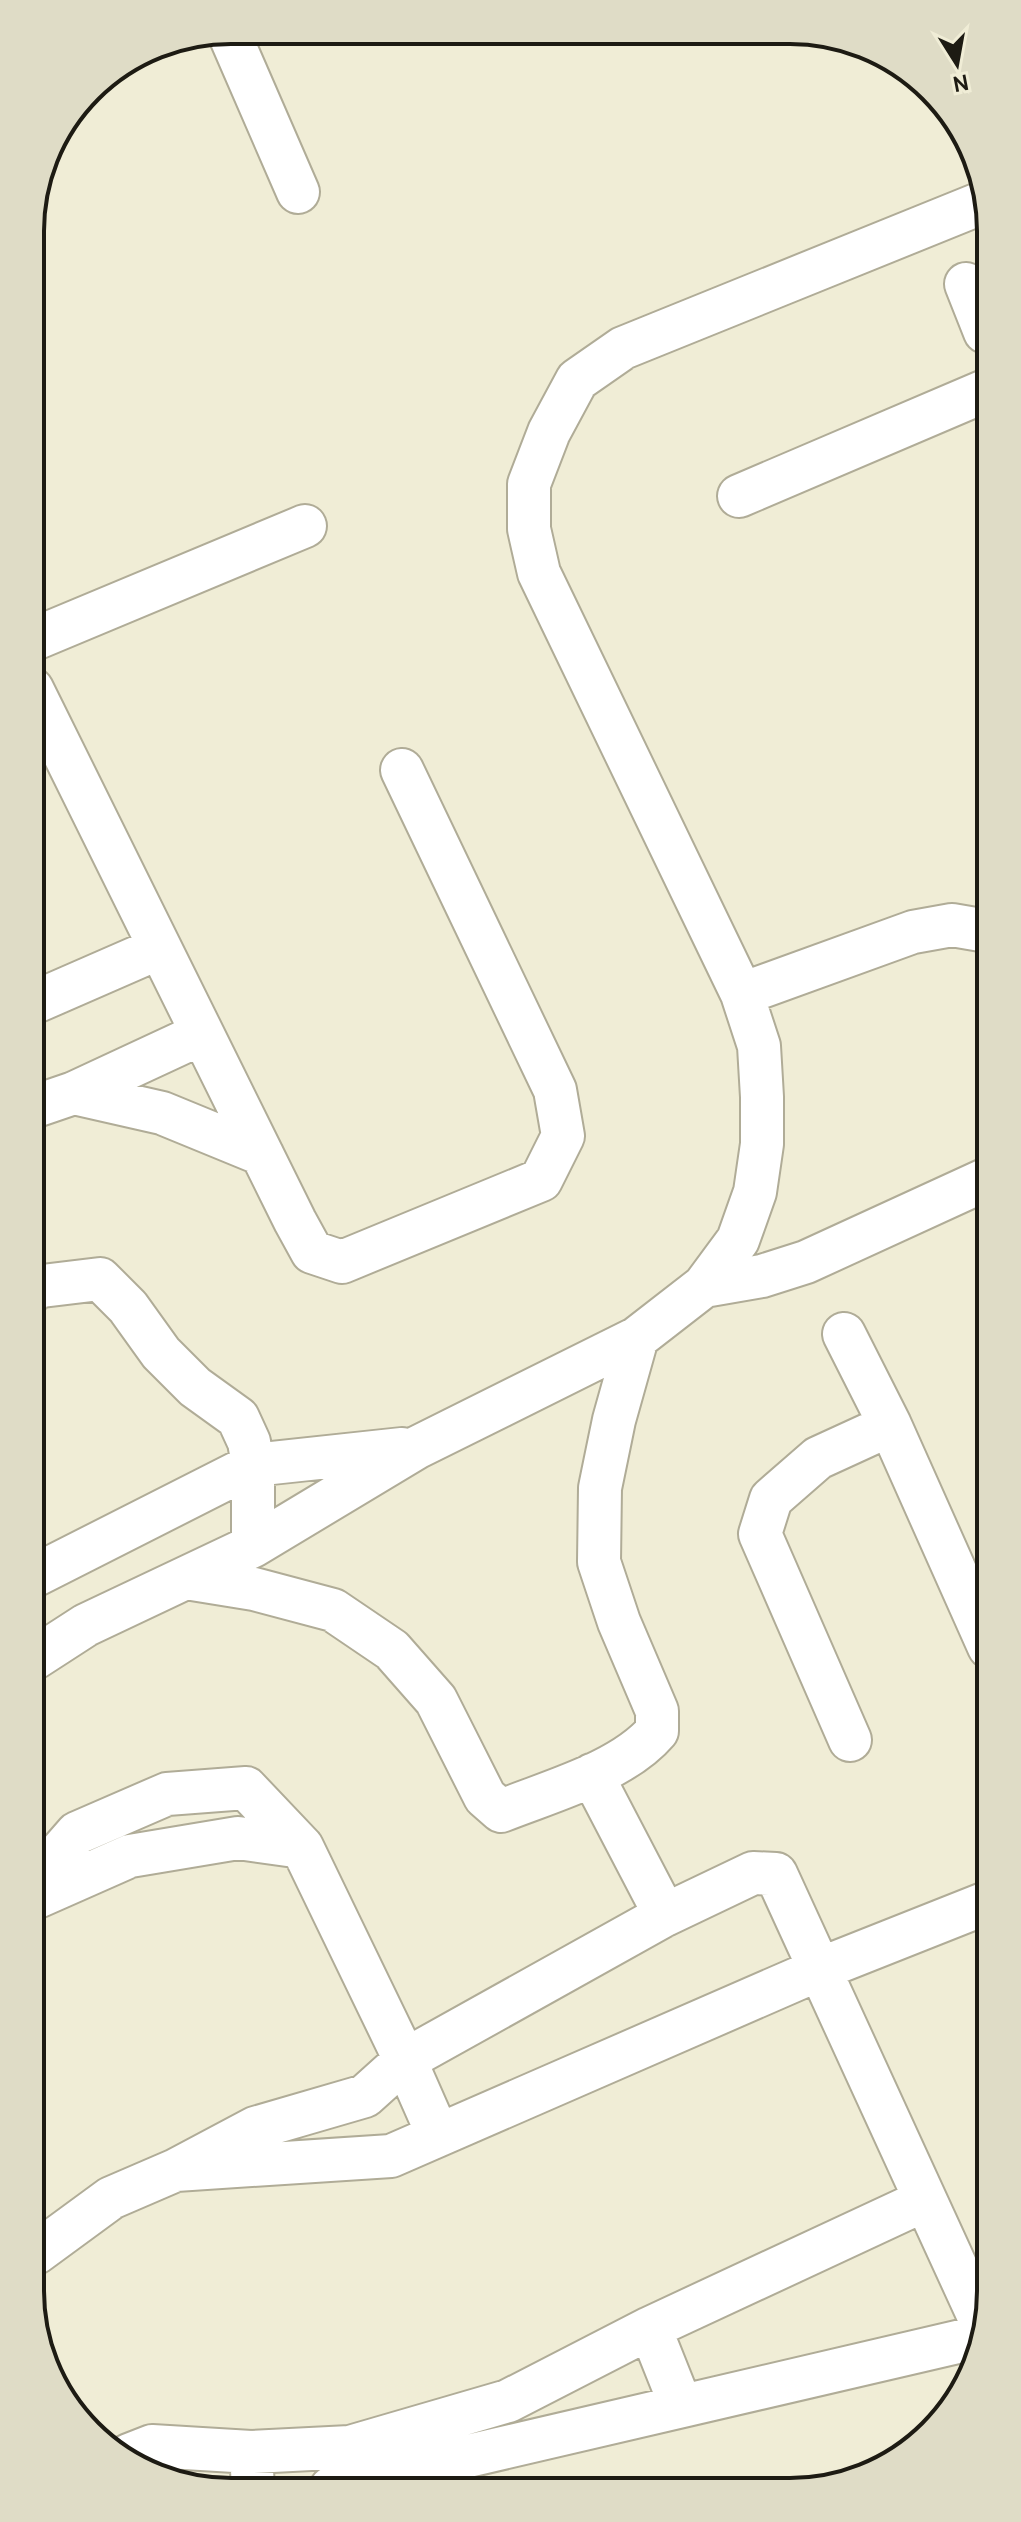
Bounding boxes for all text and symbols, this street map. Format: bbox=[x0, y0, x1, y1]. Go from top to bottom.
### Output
north arrow bbox=[917, 24, 997, 104]
text: N bbox=[951, 68, 971, 98]

